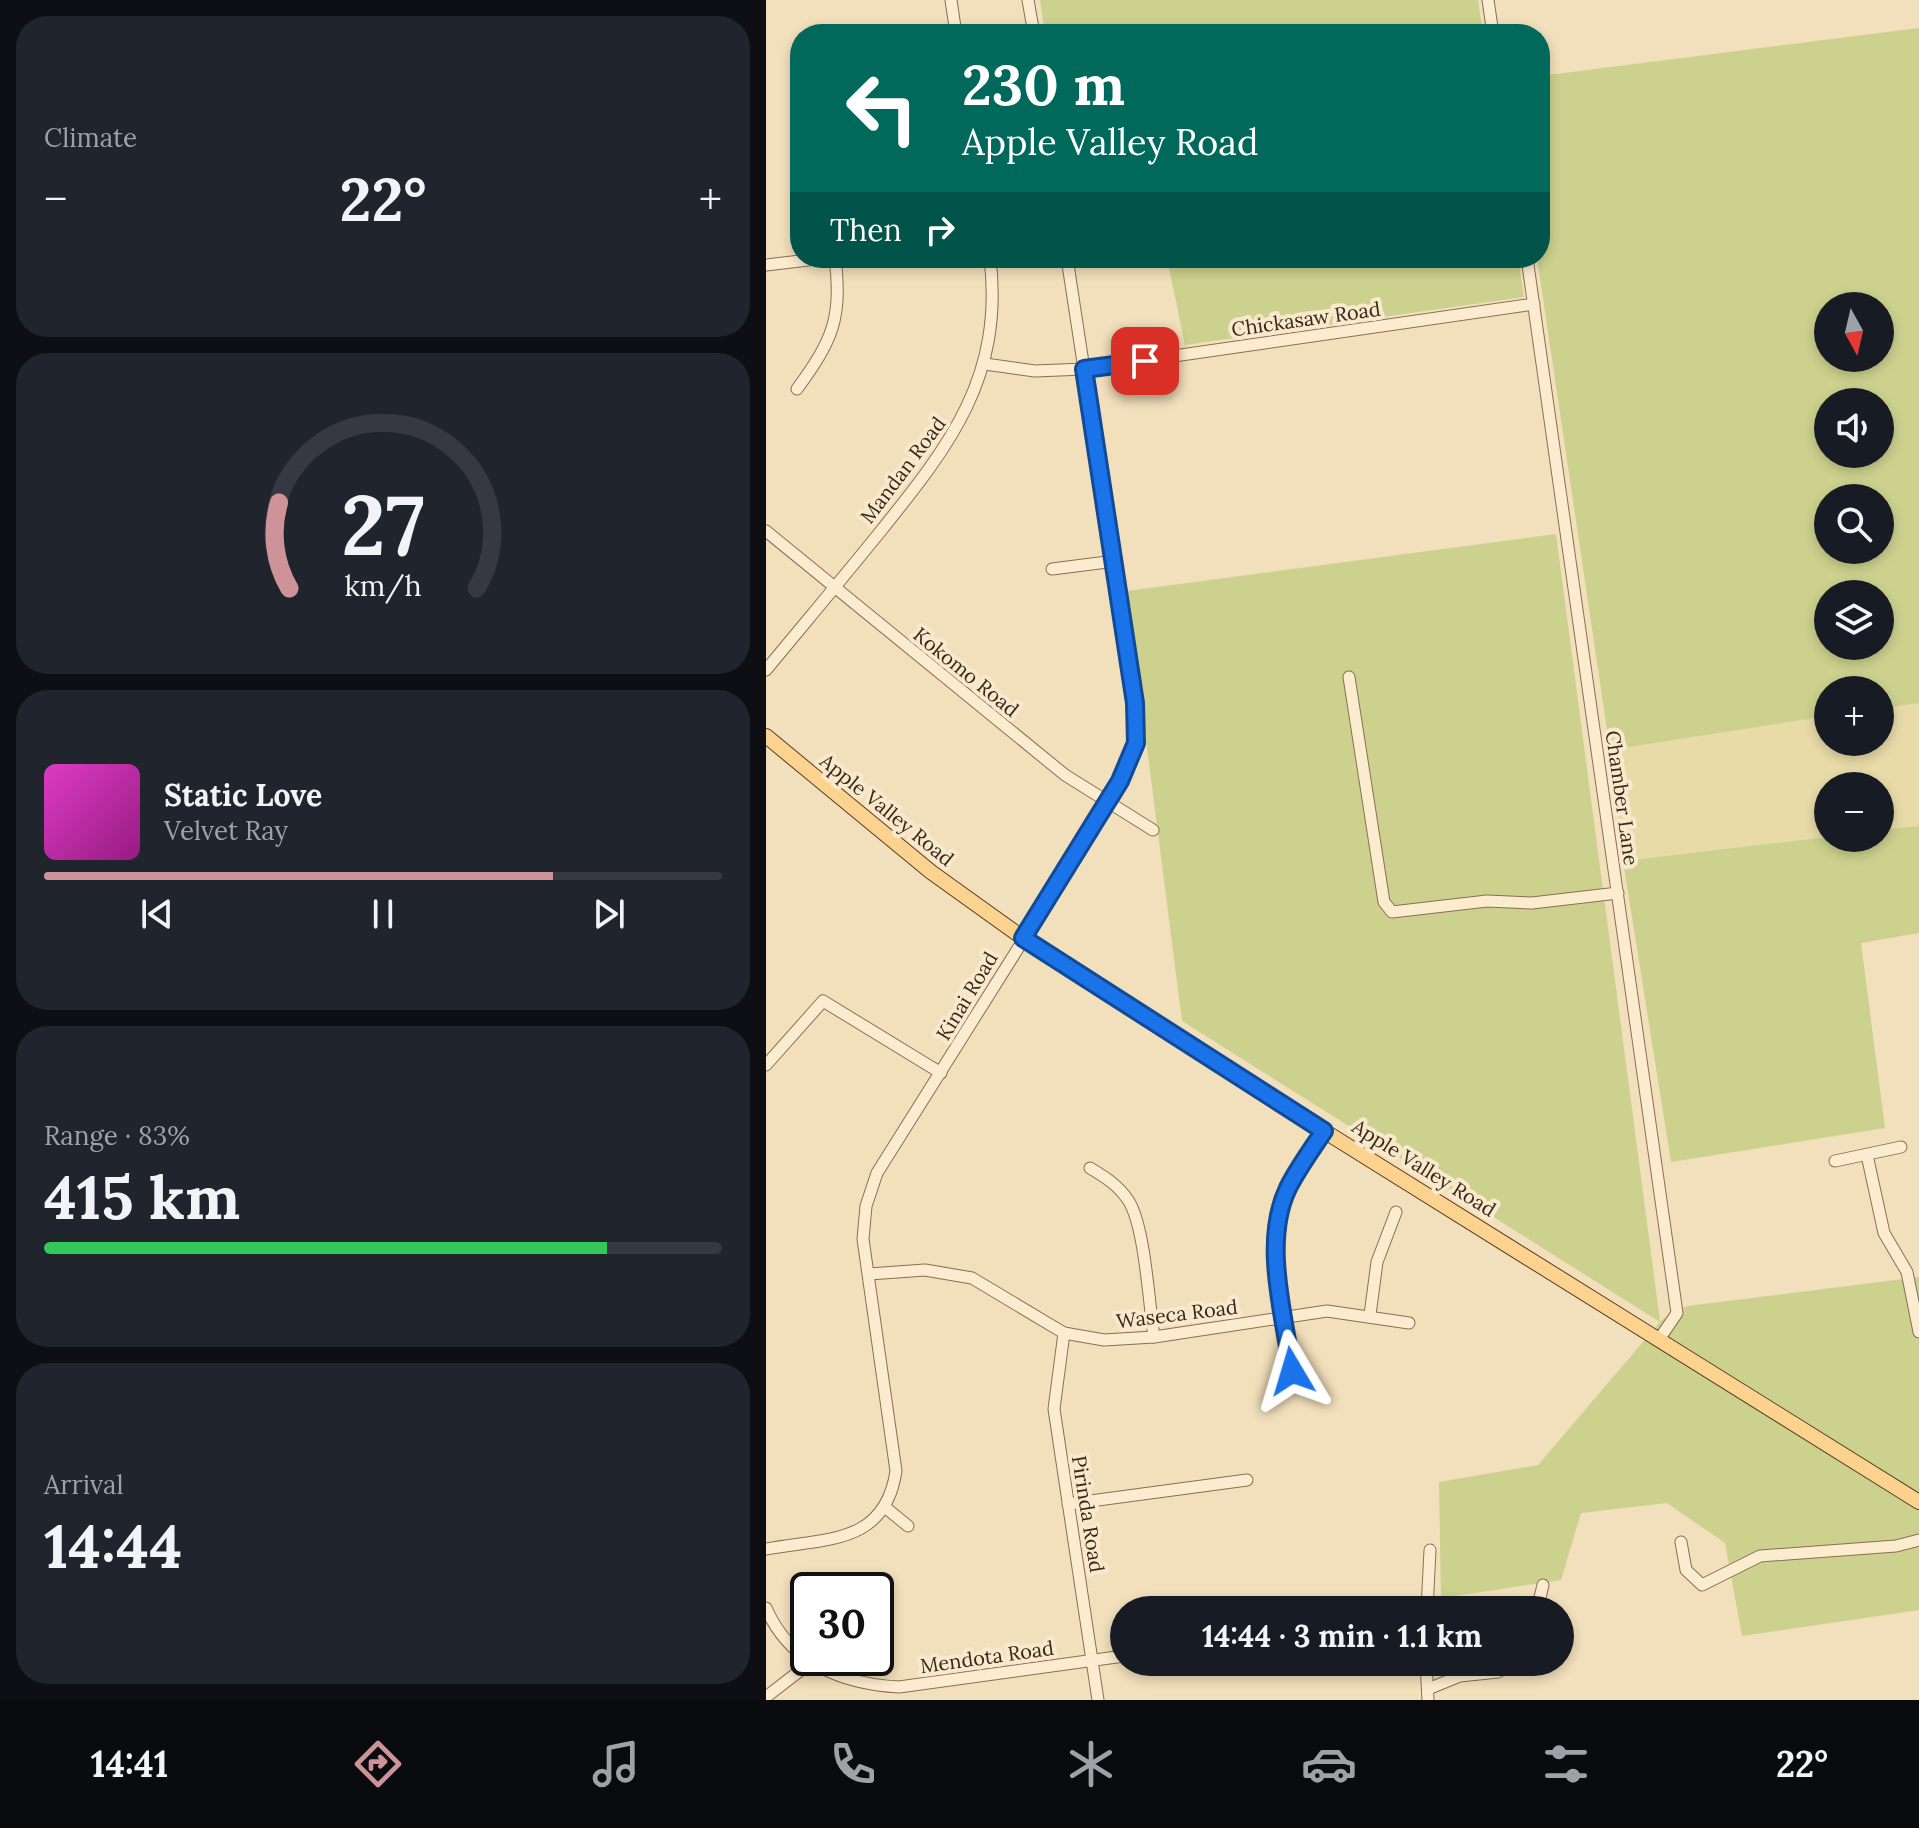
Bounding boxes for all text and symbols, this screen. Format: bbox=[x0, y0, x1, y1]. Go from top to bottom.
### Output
text: 230 m bbox=[962, 49, 1125, 120]
icon: left bbox=[830, 56, 934, 160]
text: Apple Valley Road bbox=[962, 119, 1258, 165]
text: Climate bbox=[44, 121, 137, 154]
text: 22° bbox=[340, 161, 426, 237]
text: − bbox=[44, 171, 67, 227]
text: + bbox=[699, 171, 722, 227]
icon: right bbox=[918, 208, 962, 252]
text: Then bbox=[830, 211, 902, 249]
north arrow bbox=[1814, 292, 1894, 372]
map controls bbox=[1814, 292, 1894, 852]
street label: Chickasaw Road bbox=[1230, 296, 1382, 341]
pin bbox=[1111, 327, 1179, 395]
icon: arrive bbox=[1123, 339, 1167, 383]
button: sound bbox=[1814, 388, 1894, 468]
street label: Mandan Road bbox=[854, 411, 951, 528]
text: 27 bbox=[341, 471, 425, 578]
button: search bbox=[1814, 484, 1894, 564]
text: km/h bbox=[344, 567, 422, 604]
button: layers bbox=[1814, 580, 1894, 660]
street label: Kokomo Road bbox=[908, 621, 1024, 722]
button: + bbox=[1814, 676, 1894, 756]
street label: Chamber Lane bbox=[1601, 729, 1644, 867]
street label: Apple Valley Road bbox=[815, 747, 959, 871]
button: − bbox=[1814, 772, 1894, 852]
text: Static Love bbox=[164, 776, 322, 814]
text: Velvet Ray bbox=[164, 814, 288, 847]
icon: previous bbox=[135, 892, 179, 936]
icon: pause bbox=[361, 892, 405, 936]
icon: next bbox=[587, 892, 631, 936]
street label: Kinai Road bbox=[930, 947, 1003, 1045]
street label: Apple Valley Road bbox=[1347, 1113, 1501, 1222]
text: Range · 83% bbox=[44, 1119, 190, 1152]
text: 415 km bbox=[44, 1159, 240, 1235]
street label: Waseca Road bbox=[1115, 1294, 1239, 1333]
position arrow bbox=[1250, 1329, 1334, 1413]
street label: Pirinda Road bbox=[1067, 1454, 1110, 1574]
text: Arrival bbox=[44, 1468, 123, 1501]
text: 14:44 bbox=[44, 1508, 182, 1584]
speed limit sign: 30 bbox=[790, 1572, 894, 1676]
text: 14:44 · 3 min · 1.1 km bbox=[1202, 1617, 1482, 1655]
street label: Mendota Road bbox=[919, 1635, 1055, 1678]
icon: directions bbox=[350, 1736, 406, 1792]
icon: music bbox=[588, 1736, 644, 1792]
icon: phone bbox=[825, 1736, 881, 1792]
icon: climate bbox=[1063, 1736, 1119, 1792]
icon: car bbox=[1301, 1736, 1357, 1792]
icon: filters bbox=[1538, 1736, 1594, 1792]
text: 14:41 bbox=[91, 1741, 168, 1787]
text: 22° bbox=[1776, 1741, 1828, 1787]

